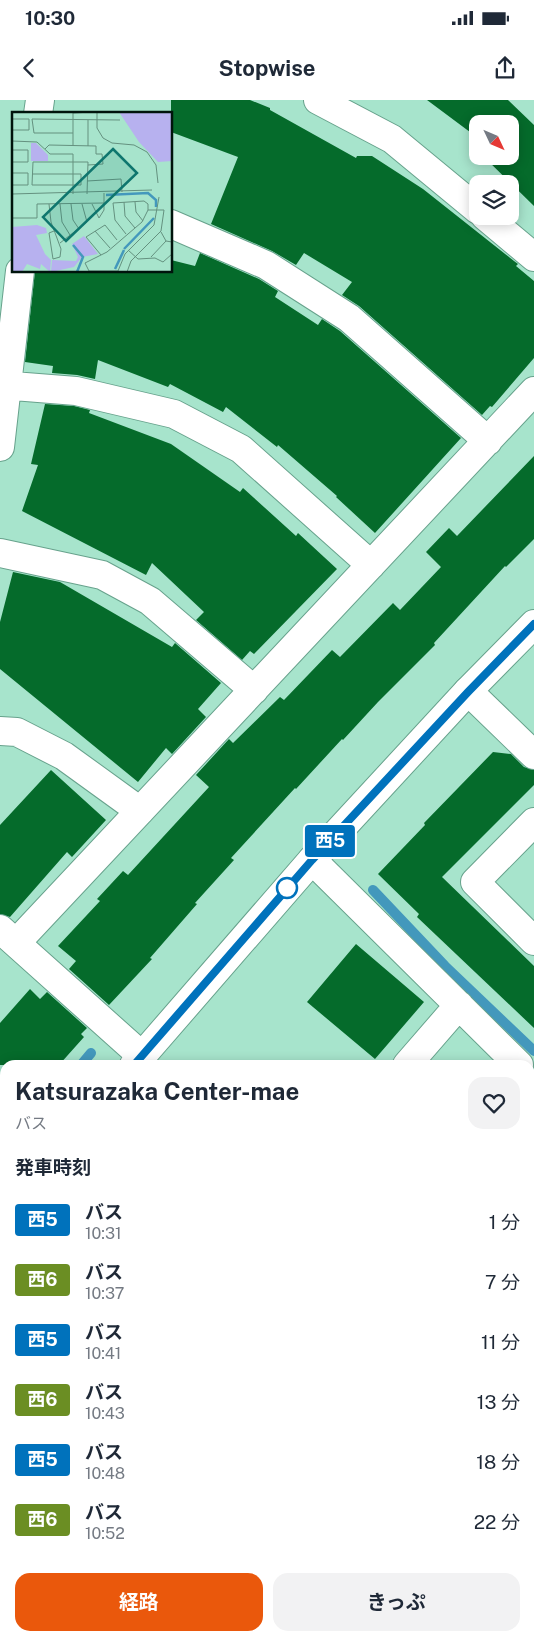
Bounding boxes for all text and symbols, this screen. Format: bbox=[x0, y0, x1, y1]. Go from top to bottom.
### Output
text: 10:30 bbox=[25, 7, 75, 29]
icon: back bbox=[15, 54, 43, 82]
icon: share bbox=[491, 54, 519, 82]
text: Stopwise bbox=[219, 55, 315, 81]
inset map bbox=[12, 112, 172, 272]
north arrow bbox=[469, 115, 519, 165]
map controls bbox=[469, 115, 519, 225]
button: layers bbox=[469, 175, 519, 225]
line badge: 西5 bbox=[308, 825, 352, 857]
text: 西5 bbox=[315, 830, 345, 851]
unlabelled marker bbox=[276, 877, 298, 899]
text: Katsurazaka Center-mae bbox=[15, 1077, 299, 1105]
button: heart bbox=[468, 1077, 520, 1129]
text: バス bbox=[15, 1114, 47, 1133]
text: 発車時刻 bbox=[15, 1156, 91, 1178]
text: バス bbox=[85, 1201, 123, 1223]
text: 西5 bbox=[27, 1209, 58, 1230]
text: 1 分 bbox=[489, 1211, 520, 1233]
text: 10:31 bbox=[85, 1224, 122, 1243]
text: バス bbox=[85, 1261, 123, 1283]
text: 西6 bbox=[28, 1269, 57, 1290]
text: 7 分 bbox=[485, 1271, 520, 1293]
text: 10:37 bbox=[85, 1284, 124, 1303]
text: バス bbox=[85, 1321, 123, 1343]
text: 西5 bbox=[27, 1329, 58, 1350]
text: 11 分 bbox=[481, 1331, 520, 1353]
text: 10:41 bbox=[85, 1344, 121, 1363]
text: バス bbox=[85, 1381, 123, 1403]
text: 西6 bbox=[28, 1389, 57, 1410]
text: 13 分 bbox=[477, 1391, 520, 1413]
text: 10:43 bbox=[85, 1404, 125, 1423]
text: バス bbox=[85, 1441, 123, 1463]
text: 西5 bbox=[27, 1449, 58, 1470]
text: 18 分 bbox=[476, 1451, 520, 1473]
text: 10:48 bbox=[85, 1464, 125, 1483]
text: バス bbox=[85, 1501, 123, 1523]
text: 西6 bbox=[28, 1509, 57, 1530]
text: 22 分 bbox=[474, 1511, 520, 1533]
text: 10:52 bbox=[85, 1524, 125, 1543]
button: 経路 bbox=[15, 1573, 263, 1631]
button: きっぷ bbox=[273, 1573, 520, 1631]

